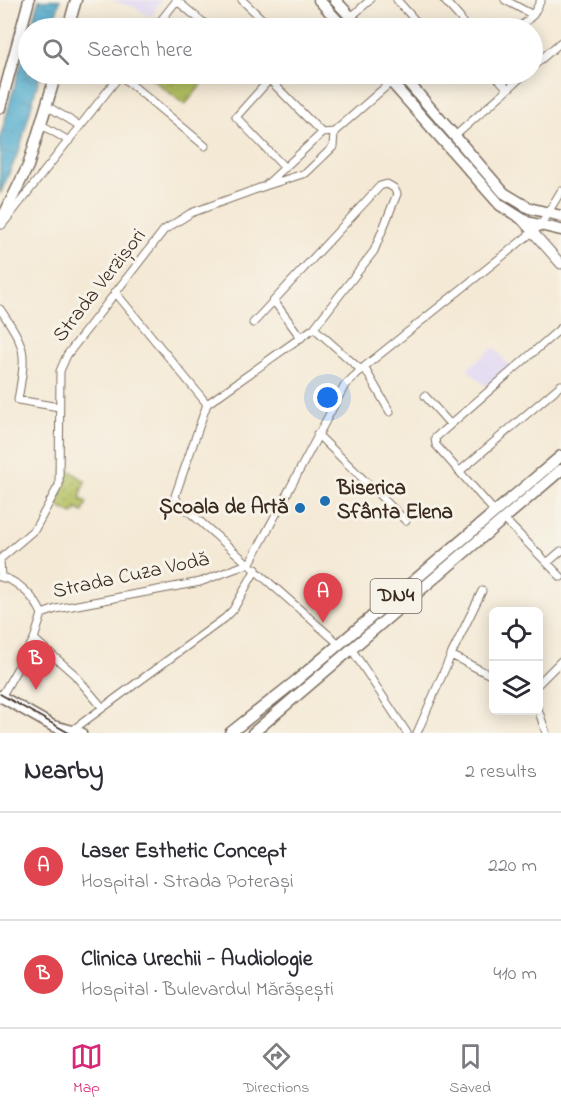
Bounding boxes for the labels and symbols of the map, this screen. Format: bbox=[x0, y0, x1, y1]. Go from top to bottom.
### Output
street label: Strada Verzișori bbox=[46, 223, 154, 349]
your location bbox=[313, 383, 342, 412]
place label: Biserica Sfânta Elena bbox=[336, 474, 453, 528]
place label: Școala de Artă bbox=[159, 493, 288, 523]
marker: Biserica Sfânta Elena bbox=[318, 494, 332, 508]
marker: Școala de Artă bbox=[293, 501, 307, 515]
street label: Strada Cuza Vodă bbox=[50, 545, 212, 607]
pin: A bbox=[304, 574, 342, 623]
road number: DN4 bbox=[370, 579, 422, 613]
pin: B bbox=[16, 640, 56, 690]

